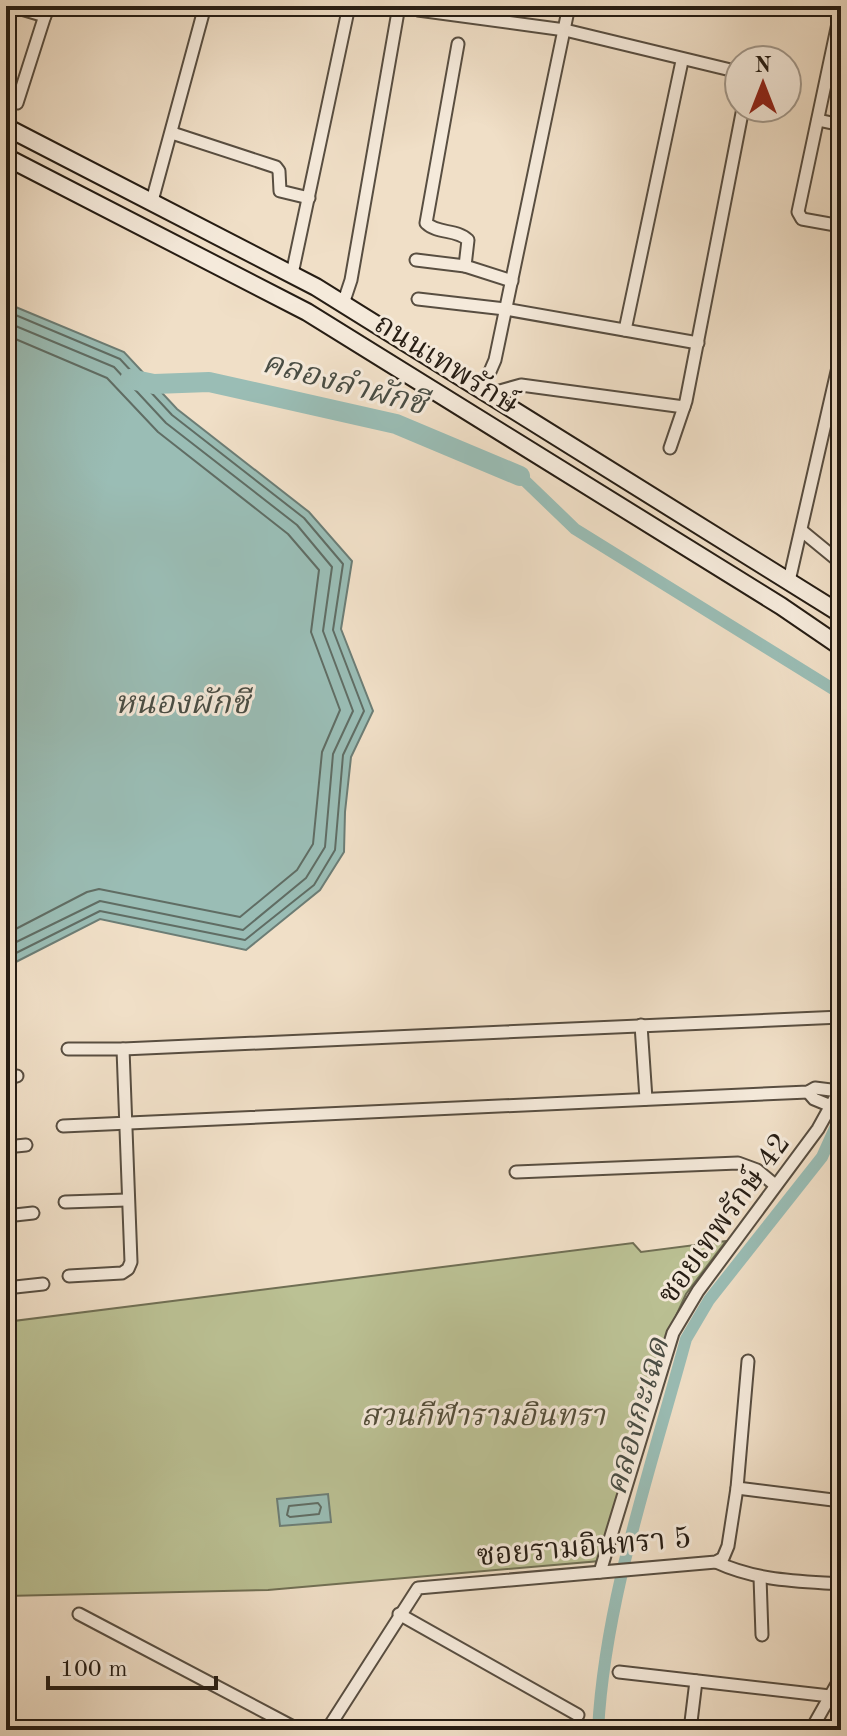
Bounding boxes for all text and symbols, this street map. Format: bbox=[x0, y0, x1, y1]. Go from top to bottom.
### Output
north arrow bbox=[723, 44, 803, 124]
text: N bbox=[755, 55, 772, 77]
street label: ถนนเทพรักษ์ bbox=[369, 306, 526, 421]
water label: คลองลำผักชี bbox=[259, 345, 434, 423]
water label: หนองผักชี bbox=[115, 686, 254, 721]
street label: ซอยเทพรักษ์ 42 bbox=[650, 1126, 797, 1310]
water label: คลองกะเฉด bbox=[601, 1334, 677, 1499]
park label: สวนกีฬารามอินทรา bbox=[361, 1400, 606, 1432]
street label: ซอยรามอินทรา 5 bbox=[475, 1521, 692, 1572]
scale bar bbox=[48, 1640, 216, 1690]
text: 100 m bbox=[60, 1658, 128, 1682]

